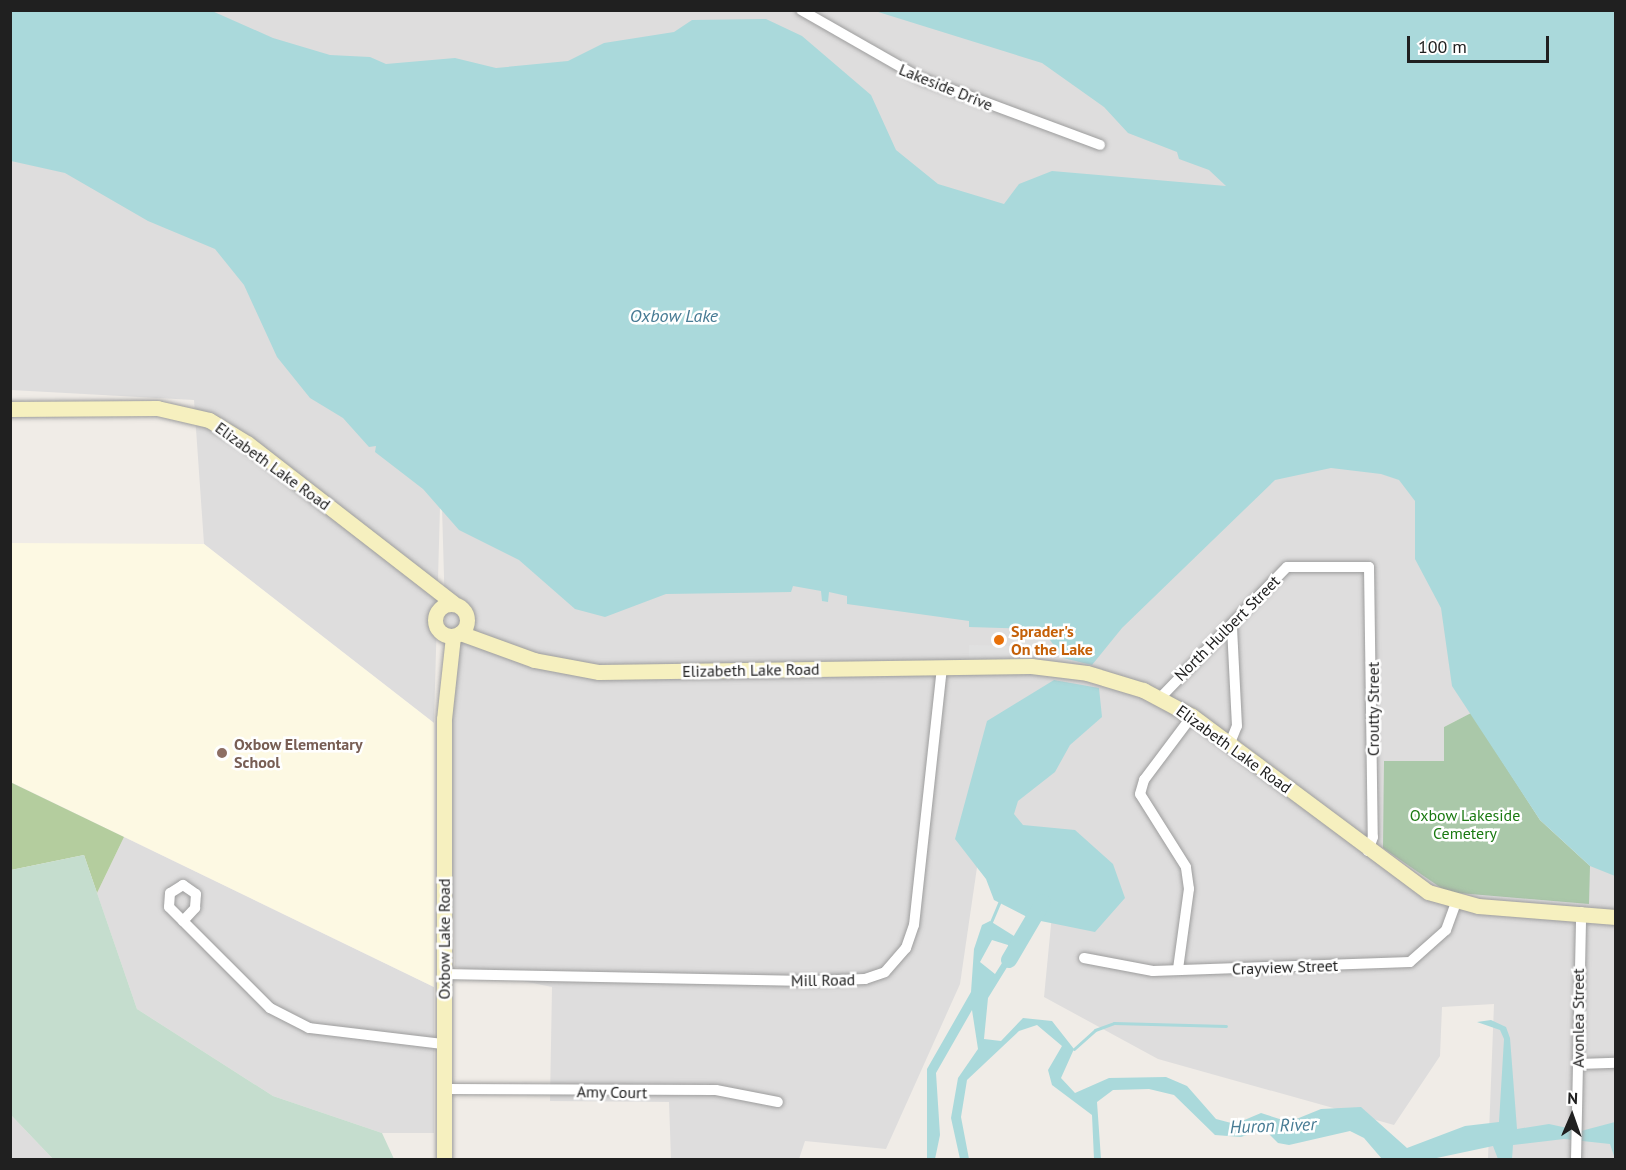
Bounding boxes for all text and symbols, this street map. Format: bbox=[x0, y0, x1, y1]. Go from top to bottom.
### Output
scale bar bbox=[1410, 24, 1552, 62]
text: 100 m bbox=[1418, 35, 1467, 58]
street label: Lakeside Drive bbox=[896, 59, 996, 115]
water label: Oxbow Lake bbox=[630, 305, 718, 327]
street label: Elizabeth Lake Road bbox=[212, 418, 334, 514]
street label: North Hulbert Street bbox=[1170, 571, 1284, 685]
place label: Sprader's On the Lake bbox=[1011, 621, 1093, 659]
marker: Sprader's On the Lake bbox=[992, 633, 1006, 647]
street label: Elizabeth Lake Road bbox=[682, 659, 820, 681]
street label: Croutty Street bbox=[1363, 662, 1383, 756]
street label: Elizabeth Lake Road bbox=[1173, 701, 1295, 797]
place label: Oxbow Elementary School bbox=[234, 734, 363, 772]
marker: Oxbow Elementary School bbox=[215, 746, 229, 760]
park label: Oxbow Lakeside Cemetery bbox=[1409, 805, 1521, 843]
street label: Oxbow Lake Road bbox=[434, 878, 454, 1000]
street label: Crayview Street bbox=[1231, 956, 1339, 978]
street label: Avonlea Street bbox=[1568, 968, 1588, 1068]
street label: Mill Road bbox=[791, 970, 855, 990]
street label: Amy Court bbox=[576, 1082, 648, 1102]
north arrow bbox=[1542, 1086, 1602, 1146]
text: N bbox=[1567, 1088, 1578, 1108]
water label: Huron River bbox=[1230, 1114, 1316, 1138]

